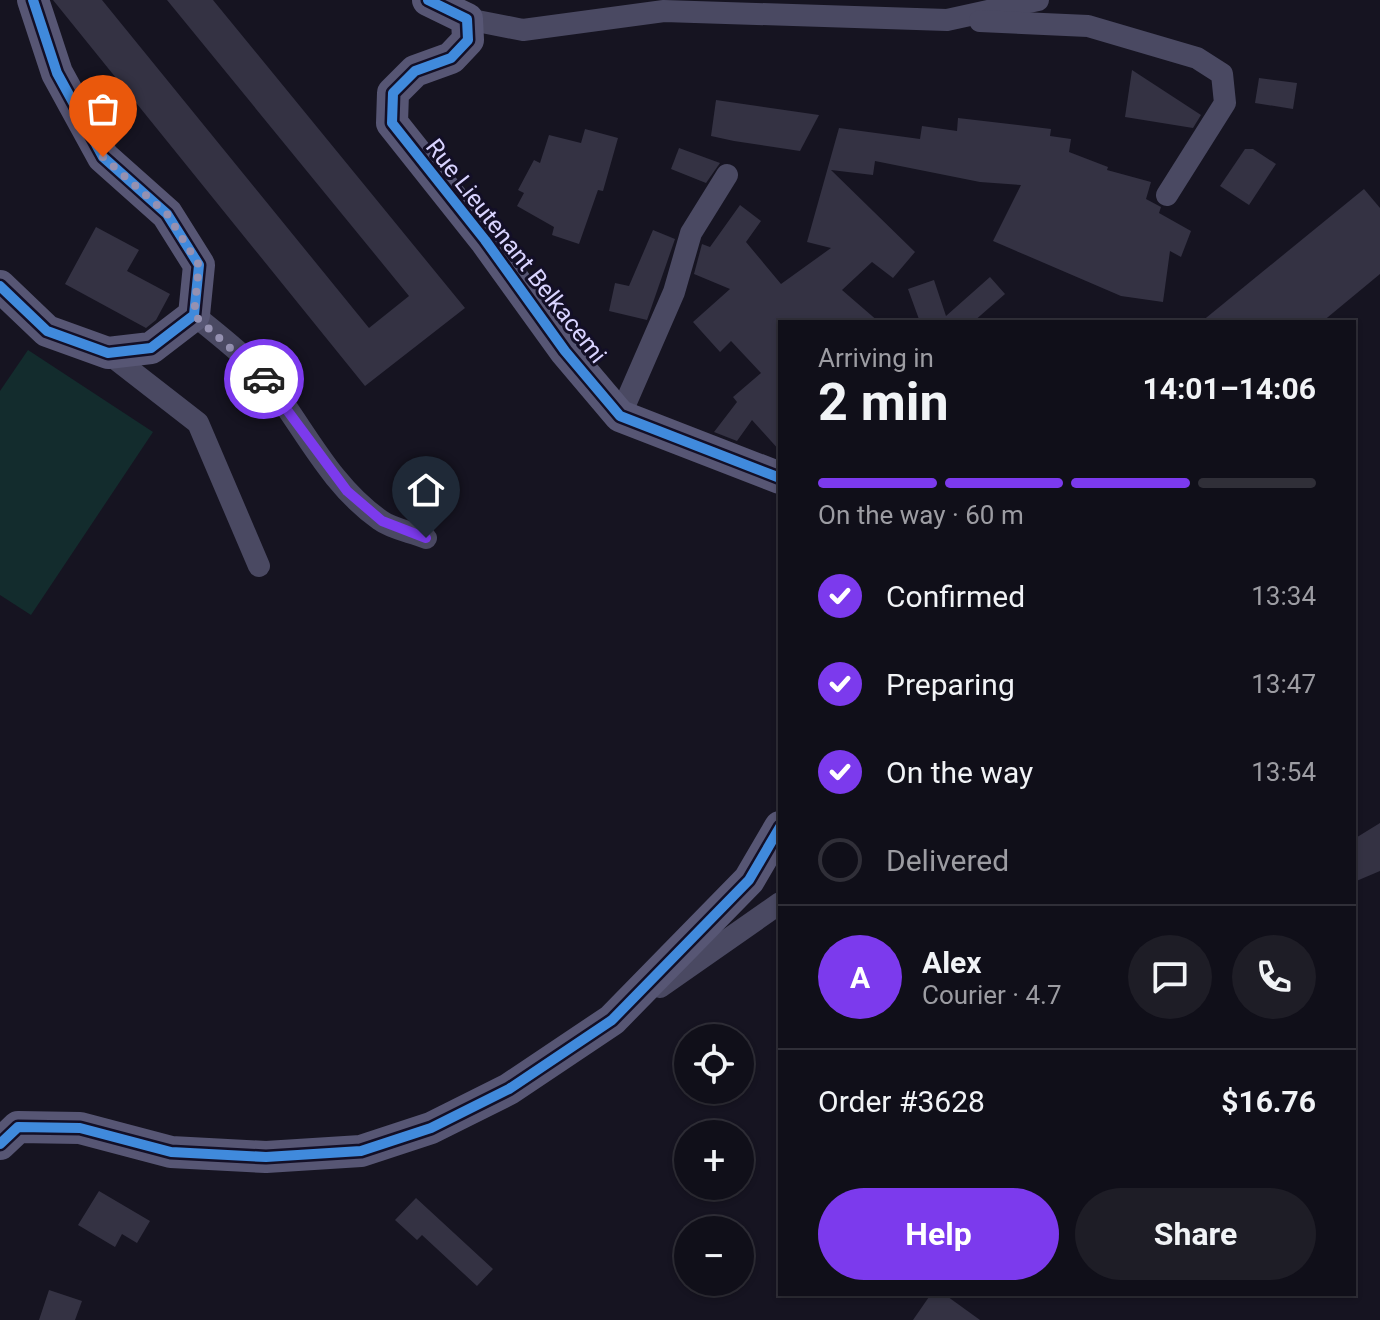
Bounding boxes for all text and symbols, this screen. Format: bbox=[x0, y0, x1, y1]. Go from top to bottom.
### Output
pin bbox=[69, 75, 137, 157]
icon: bag bbox=[81, 87, 125, 131]
street label: Rue Lieutenant Belkacemi bbox=[420, 134, 612, 368]
courier bbox=[224, 339, 304, 419]
text: Arriving in bbox=[818, 343, 934, 373]
icon: car bbox=[242, 357, 286, 401]
text: 14:01–14:06 bbox=[1142, 371, 1316, 406]
text: 2 min bbox=[818, 372, 949, 433]
pin bbox=[392, 456, 460, 538]
icon: home bbox=[404, 468, 448, 512]
text: On the way · 60 m bbox=[818, 500, 1024, 530]
icon: check bbox=[818, 574, 862, 618]
text: Confirmed bbox=[886, 579, 1025, 614]
text: 13:34 bbox=[1251, 581, 1316, 611]
icon: check bbox=[818, 662, 862, 706]
text: Preparing bbox=[886, 667, 1015, 702]
text: 13:47 bbox=[1251, 669, 1316, 699]
icon: check bbox=[818, 750, 862, 794]
text: On the way bbox=[886, 755, 1033, 790]
text: 13:54 bbox=[1251, 757, 1316, 787]
text: Delivered bbox=[886, 843, 1009, 878]
button: chat bbox=[1128, 935, 1212, 1019]
button: phone bbox=[1232, 935, 1316, 1019]
text: Alex bbox=[922, 945, 982, 980]
text: A bbox=[850, 960, 870, 995]
text: Courier · 4.7 bbox=[922, 980, 1062, 1010]
map controls bbox=[674, 1024, 754, 1296]
button: locate bbox=[674, 1024, 754, 1104]
text: Order #3628 bbox=[818, 1084, 985, 1119]
text: $16.76 bbox=[1221, 1084, 1316, 1119]
button: + bbox=[674, 1120, 754, 1200]
button: Help bbox=[818, 1188, 1059, 1280]
button: Share bbox=[1075, 1188, 1316, 1280]
button: − bbox=[674, 1216, 754, 1296]

